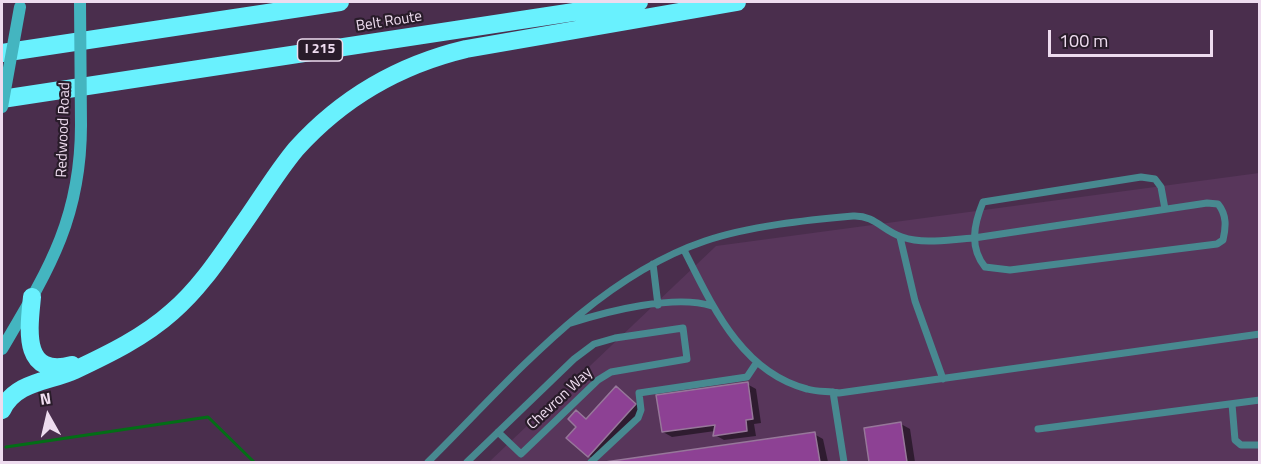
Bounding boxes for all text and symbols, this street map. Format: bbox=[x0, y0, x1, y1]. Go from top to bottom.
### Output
street label: Belt Route bbox=[355, 8, 423, 36]
scale bar bbox=[1051, 18, 1216, 56]
text: 100 m bbox=[1059, 27, 1108, 54]
road number: I 215 bbox=[298, 39, 342, 61]
street label: Redwood Road bbox=[53, 82, 75, 178]
street label: Chevron Way bbox=[524, 364, 596, 434]
north arrow bbox=[18, 386, 78, 446]
text: N bbox=[38, 386, 53, 411]

